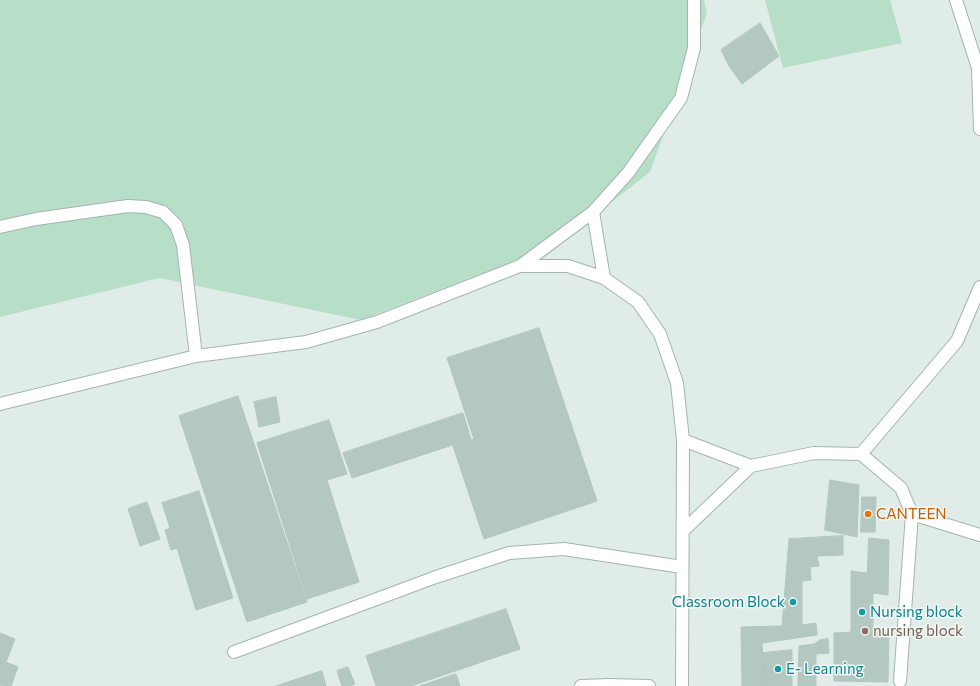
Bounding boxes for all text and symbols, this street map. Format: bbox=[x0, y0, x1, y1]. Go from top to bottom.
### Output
place label: CANTEEN bbox=[876, 505, 947, 523]
marker: CANTEEN bbox=[863, 509, 873, 519]
place label: Classroom Block bbox=[672, 593, 785, 611]
marker: Classroom Block bbox=[788, 597, 798, 607]
place label: Nursing block bbox=[870, 603, 963, 621]
marker: Nursing block bbox=[857, 607, 867, 617]
place label: nursing block bbox=[873, 622, 963, 640]
marker: nursing block bbox=[860, 626, 870, 636]
place label: E- Learning bbox=[786, 660, 864, 678]
marker: E- Learning bbox=[773, 664, 783, 674]

